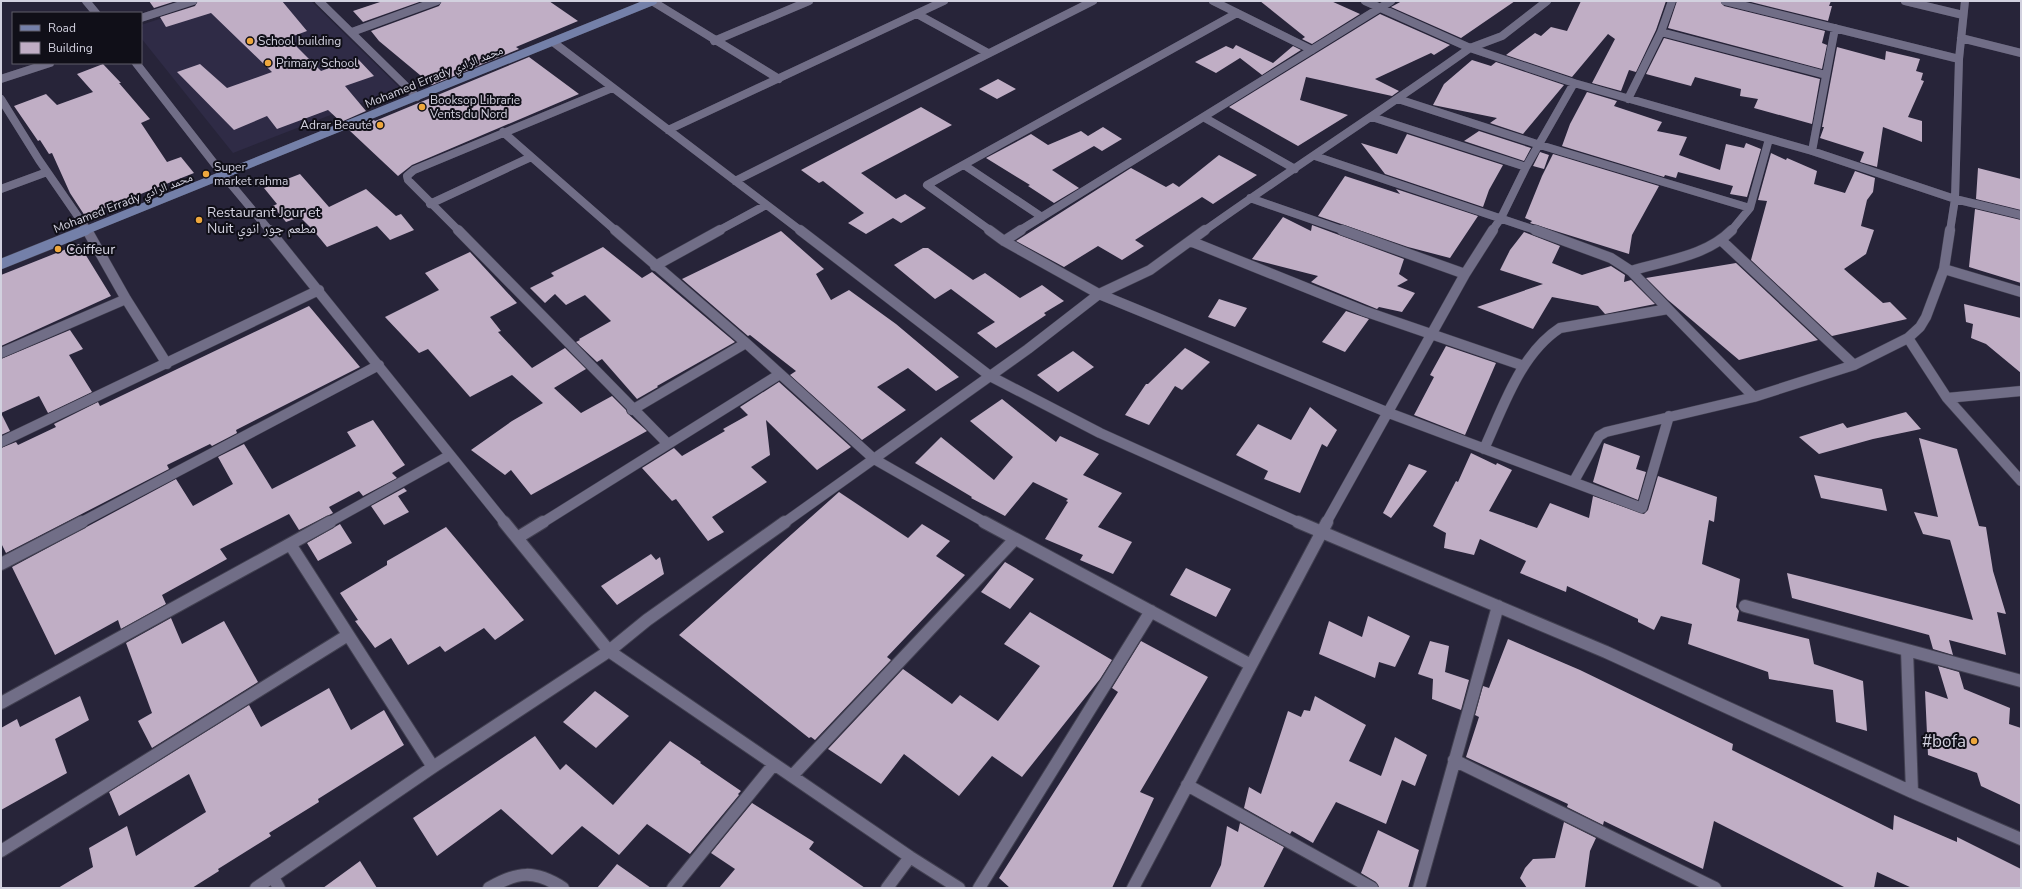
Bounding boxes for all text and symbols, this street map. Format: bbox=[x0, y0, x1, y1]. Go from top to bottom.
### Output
legend bbox=[12, 12, 142, 64]
text: Road bbox=[48, 20, 76, 36]
place label: School building bbox=[258, 33, 341, 49]
marker: School building bbox=[245, 36, 255, 46]
text: Building bbox=[48, 40, 93, 56]
street label: Mohamed Errady محمد الرادي bbox=[363, 42, 506, 114]
place label: Primary School bbox=[276, 55, 358, 71]
marker: Primary School bbox=[263, 58, 273, 68]
place label: Booksop Librarie Vents du Nord bbox=[429, 92, 520, 122]
marker: Booksop Librarie Vents du Nord bbox=[417, 102, 427, 112]
place label: Adrar Beauté bbox=[300, 117, 372, 133]
marker: Adrar Beauté bbox=[375, 120, 385, 130]
place label: Super market rahma bbox=[214, 159, 288, 189]
street label: Mohamed Errady محمد الرادي bbox=[51, 169, 196, 239]
marker: Super market rahma bbox=[201, 169, 211, 179]
place label: Restaurant Jour et Nuit مطعم جور انوي bbox=[207, 203, 321, 240]
marker: Restaurant Jour et Nuit مطعم جور انوي bbox=[194, 215, 204, 225]
place label: Coiffeur bbox=[66, 240, 115, 259]
marker: Coiffeur bbox=[53, 244, 63, 254]
place label: #bofa bbox=[1922, 730, 1966, 753]
marker: #bofa bbox=[1969, 736, 1979, 746]

